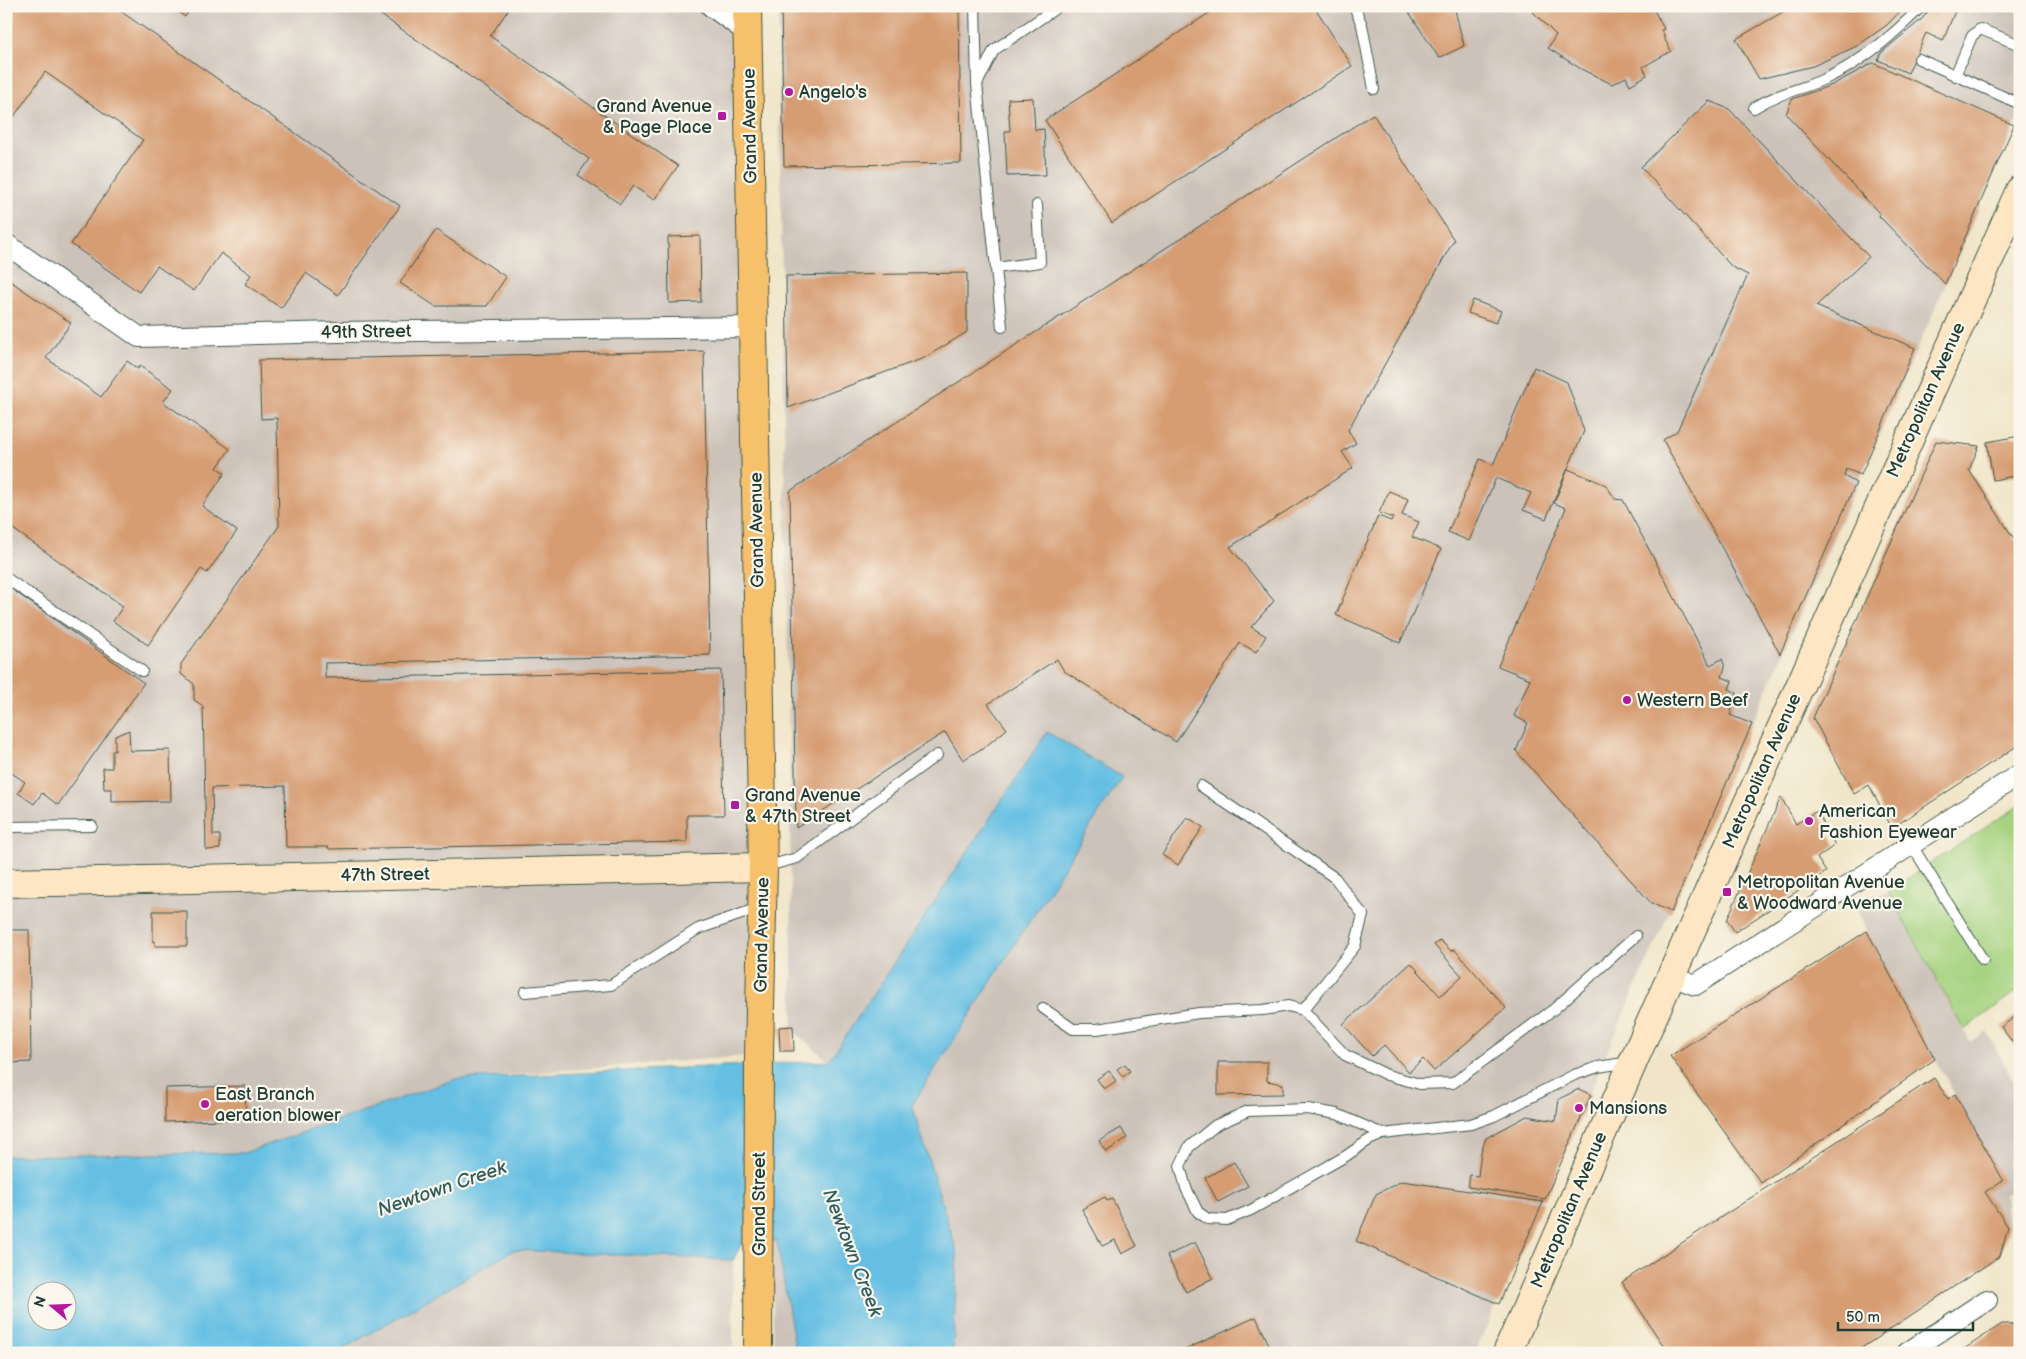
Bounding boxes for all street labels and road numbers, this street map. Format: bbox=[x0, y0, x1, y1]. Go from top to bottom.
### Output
street label: Grand Avenue bbox=[738, 68, 762, 184]
street label: Metropolitan Avenue bbox=[1882, 319, 1970, 481]
street label: 49th Street bbox=[320, 321, 412, 343]
street label: Grand Avenue bbox=[745, 472, 769, 588]
street label: Metropolitan Avenue bbox=[1718, 690, 1806, 852]
street label: 47th Street bbox=[340, 864, 430, 886]
street label: Grand Avenue bbox=[750, 877, 774, 993]
street label: Metropolitan Avenue bbox=[1527, 1128, 1612, 1291]
street label: Grand Street bbox=[749, 1151, 770, 1256]

